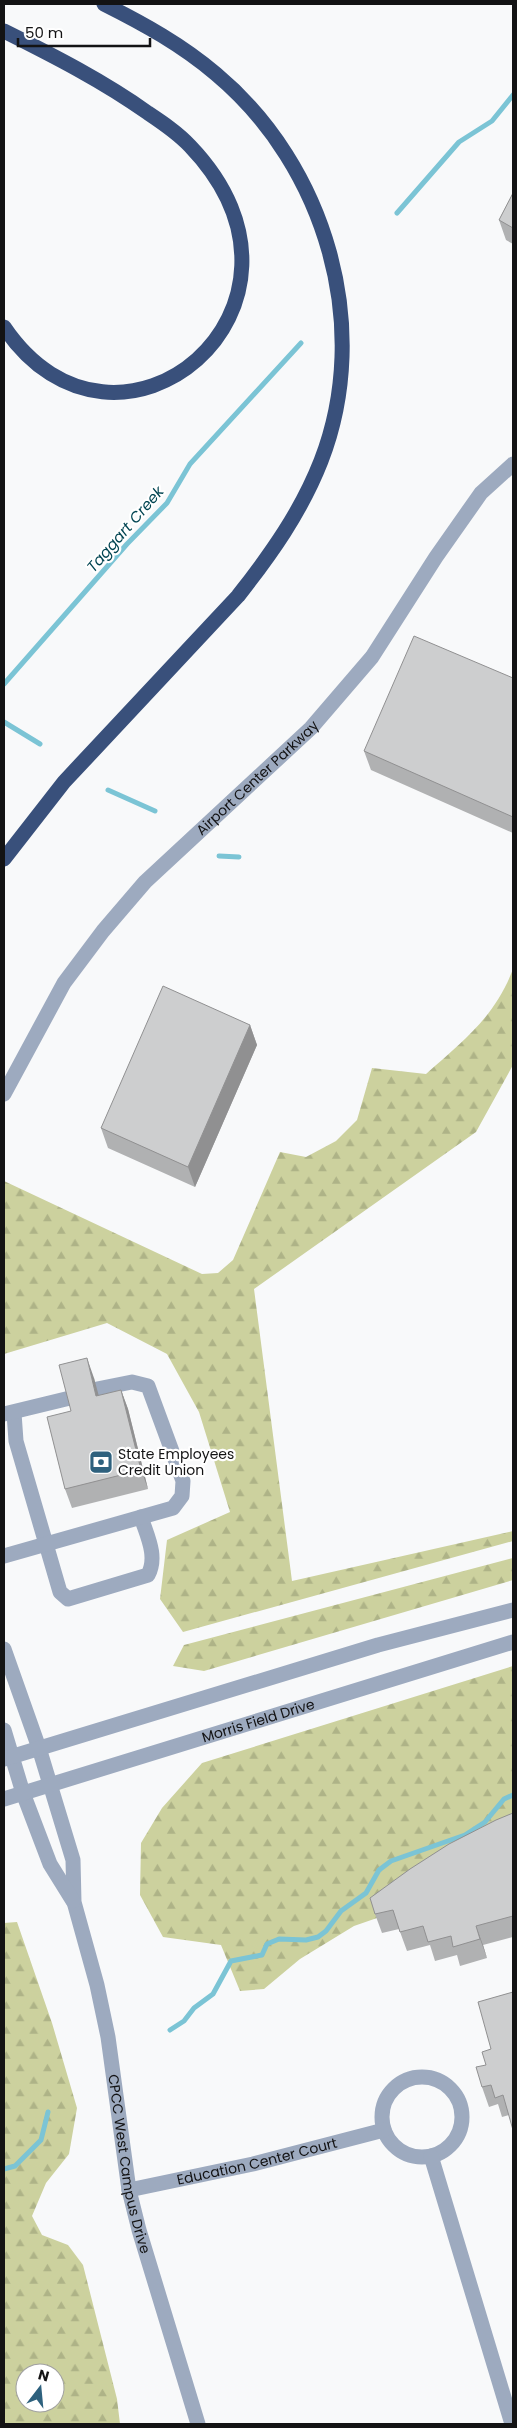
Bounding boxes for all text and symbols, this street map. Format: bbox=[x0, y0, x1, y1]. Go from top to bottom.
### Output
scale bar bbox=[18, 15, 150, 47]
text: 50 m bbox=[25, 22, 63, 43]
water label: Taggart Creek bbox=[82, 481, 169, 577]
street label: Airport Center Parkway bbox=[192, 716, 323, 840]
place label: State Employees Credit Union bbox=[118, 1444, 234, 1480]
bank icon: State Employees Credit Union bbox=[88, 1449, 114, 1475]
street label: Morris Field Drive bbox=[199, 1694, 317, 1747]
street label: CPCC West Campus Drive bbox=[103, 2073, 156, 2256]
street label: Education Center Court bbox=[175, 2133, 339, 2190]
north arrow bbox=[15, 2363, 65, 2413]
text: N bbox=[36, 2364, 51, 2387]

